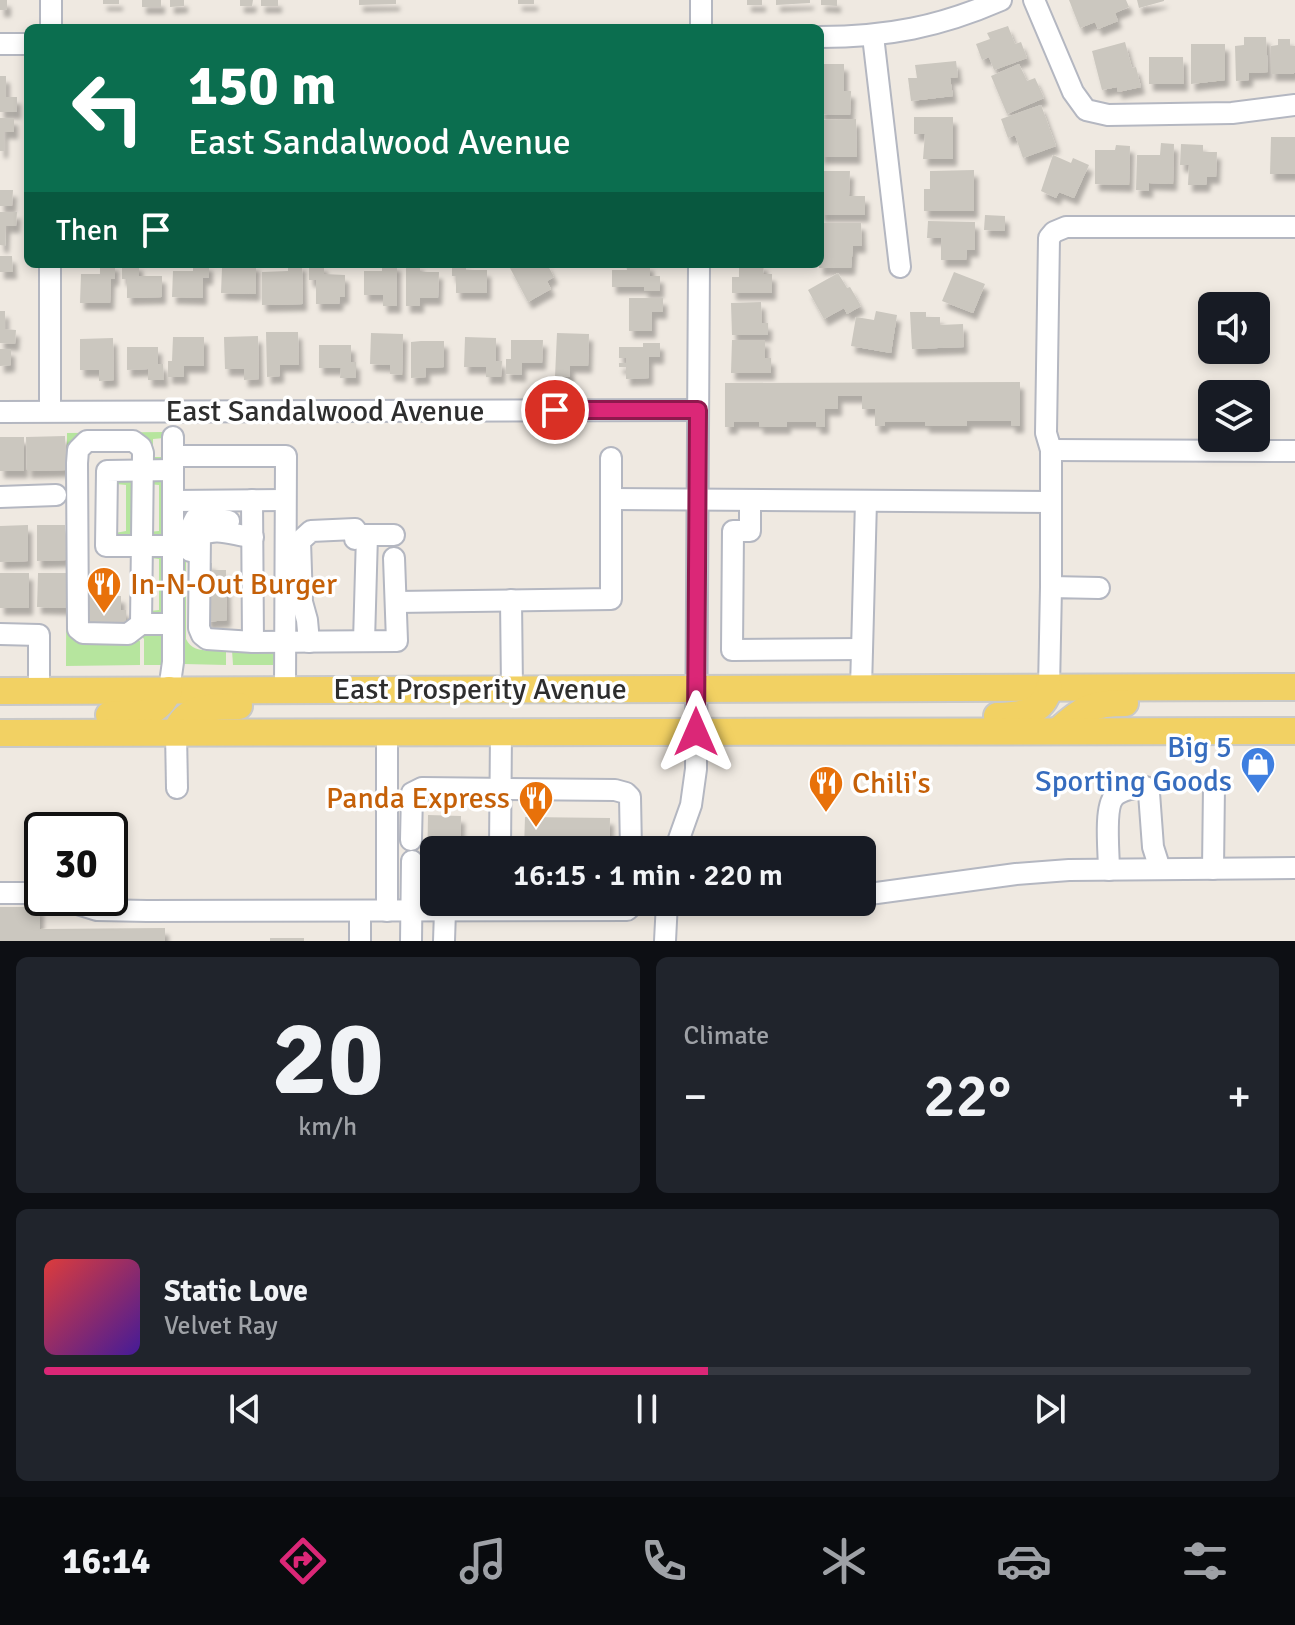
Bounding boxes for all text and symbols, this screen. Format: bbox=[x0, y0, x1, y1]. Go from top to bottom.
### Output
text: 150 m bbox=[188, 51, 336, 120]
icon: left bbox=[56, 56, 160, 160]
text: East Sandalwood Avenue bbox=[188, 120, 571, 165]
icon: arrive bbox=[134, 208, 178, 252]
text: Then bbox=[56, 212, 118, 249]
map controls bbox=[1198, 292, 1270, 452]
button: sound bbox=[1198, 292, 1270, 364]
pin bbox=[521, 376, 589, 444]
button: layers bbox=[1198, 380, 1270, 452]
icon: arrive bbox=[533, 388, 577, 432]
street label: East Sandalwood Avenue bbox=[166, 393, 484, 430]
restaurant icon: In-N-Out Burger bbox=[85, 565, 123, 615]
place label: In-N-Out Burger bbox=[130, 566, 337, 603]
street label: East Prosperity Avenue bbox=[333, 671, 627, 708]
position arrow bbox=[654, 690, 738, 774]
place label: Big 5 Sporting Goods bbox=[1035, 729, 1232, 800]
shop icon: Big 5 Sporting Goods bbox=[1239, 745, 1277, 795]
restaurant icon: Chili's bbox=[807, 764, 845, 814]
place label: Chili's bbox=[852, 765, 931, 802]
restaurant icon: Panda Express bbox=[517, 779, 555, 829]
place label: Panda Express bbox=[326, 780, 510, 817]
speed limit sign: 30 bbox=[24, 812, 128, 916]
text: 16:15 · 1 min · 220 m bbox=[513, 857, 783, 894]
text: 20 bbox=[272, 995, 384, 1123]
text: Climate bbox=[684, 1020, 769, 1052]
text: 22° bbox=[923, 1060, 1011, 1134]
text: − bbox=[684, 1070, 707, 1124]
text: + bbox=[1227, 1070, 1251, 1124]
text: km/h bbox=[298, 1111, 357, 1143]
text: Static Love bbox=[164, 1273, 308, 1310]
text: Velvet Ray bbox=[164, 1310, 278, 1342]
icon: previous bbox=[223, 1387, 267, 1431]
icon: pause bbox=[625, 1387, 669, 1431]
icon: next bbox=[1028, 1387, 1072, 1431]
icon: directions bbox=[275, 1533, 331, 1589]
icon: music bbox=[455, 1533, 511, 1589]
icon: phone bbox=[636, 1533, 692, 1589]
icon: climate bbox=[816, 1533, 872, 1589]
icon: car bbox=[996, 1533, 1052, 1589]
icon: filters bbox=[1177, 1533, 1233, 1589]
text: 16:14 bbox=[62, 1539, 151, 1584]

